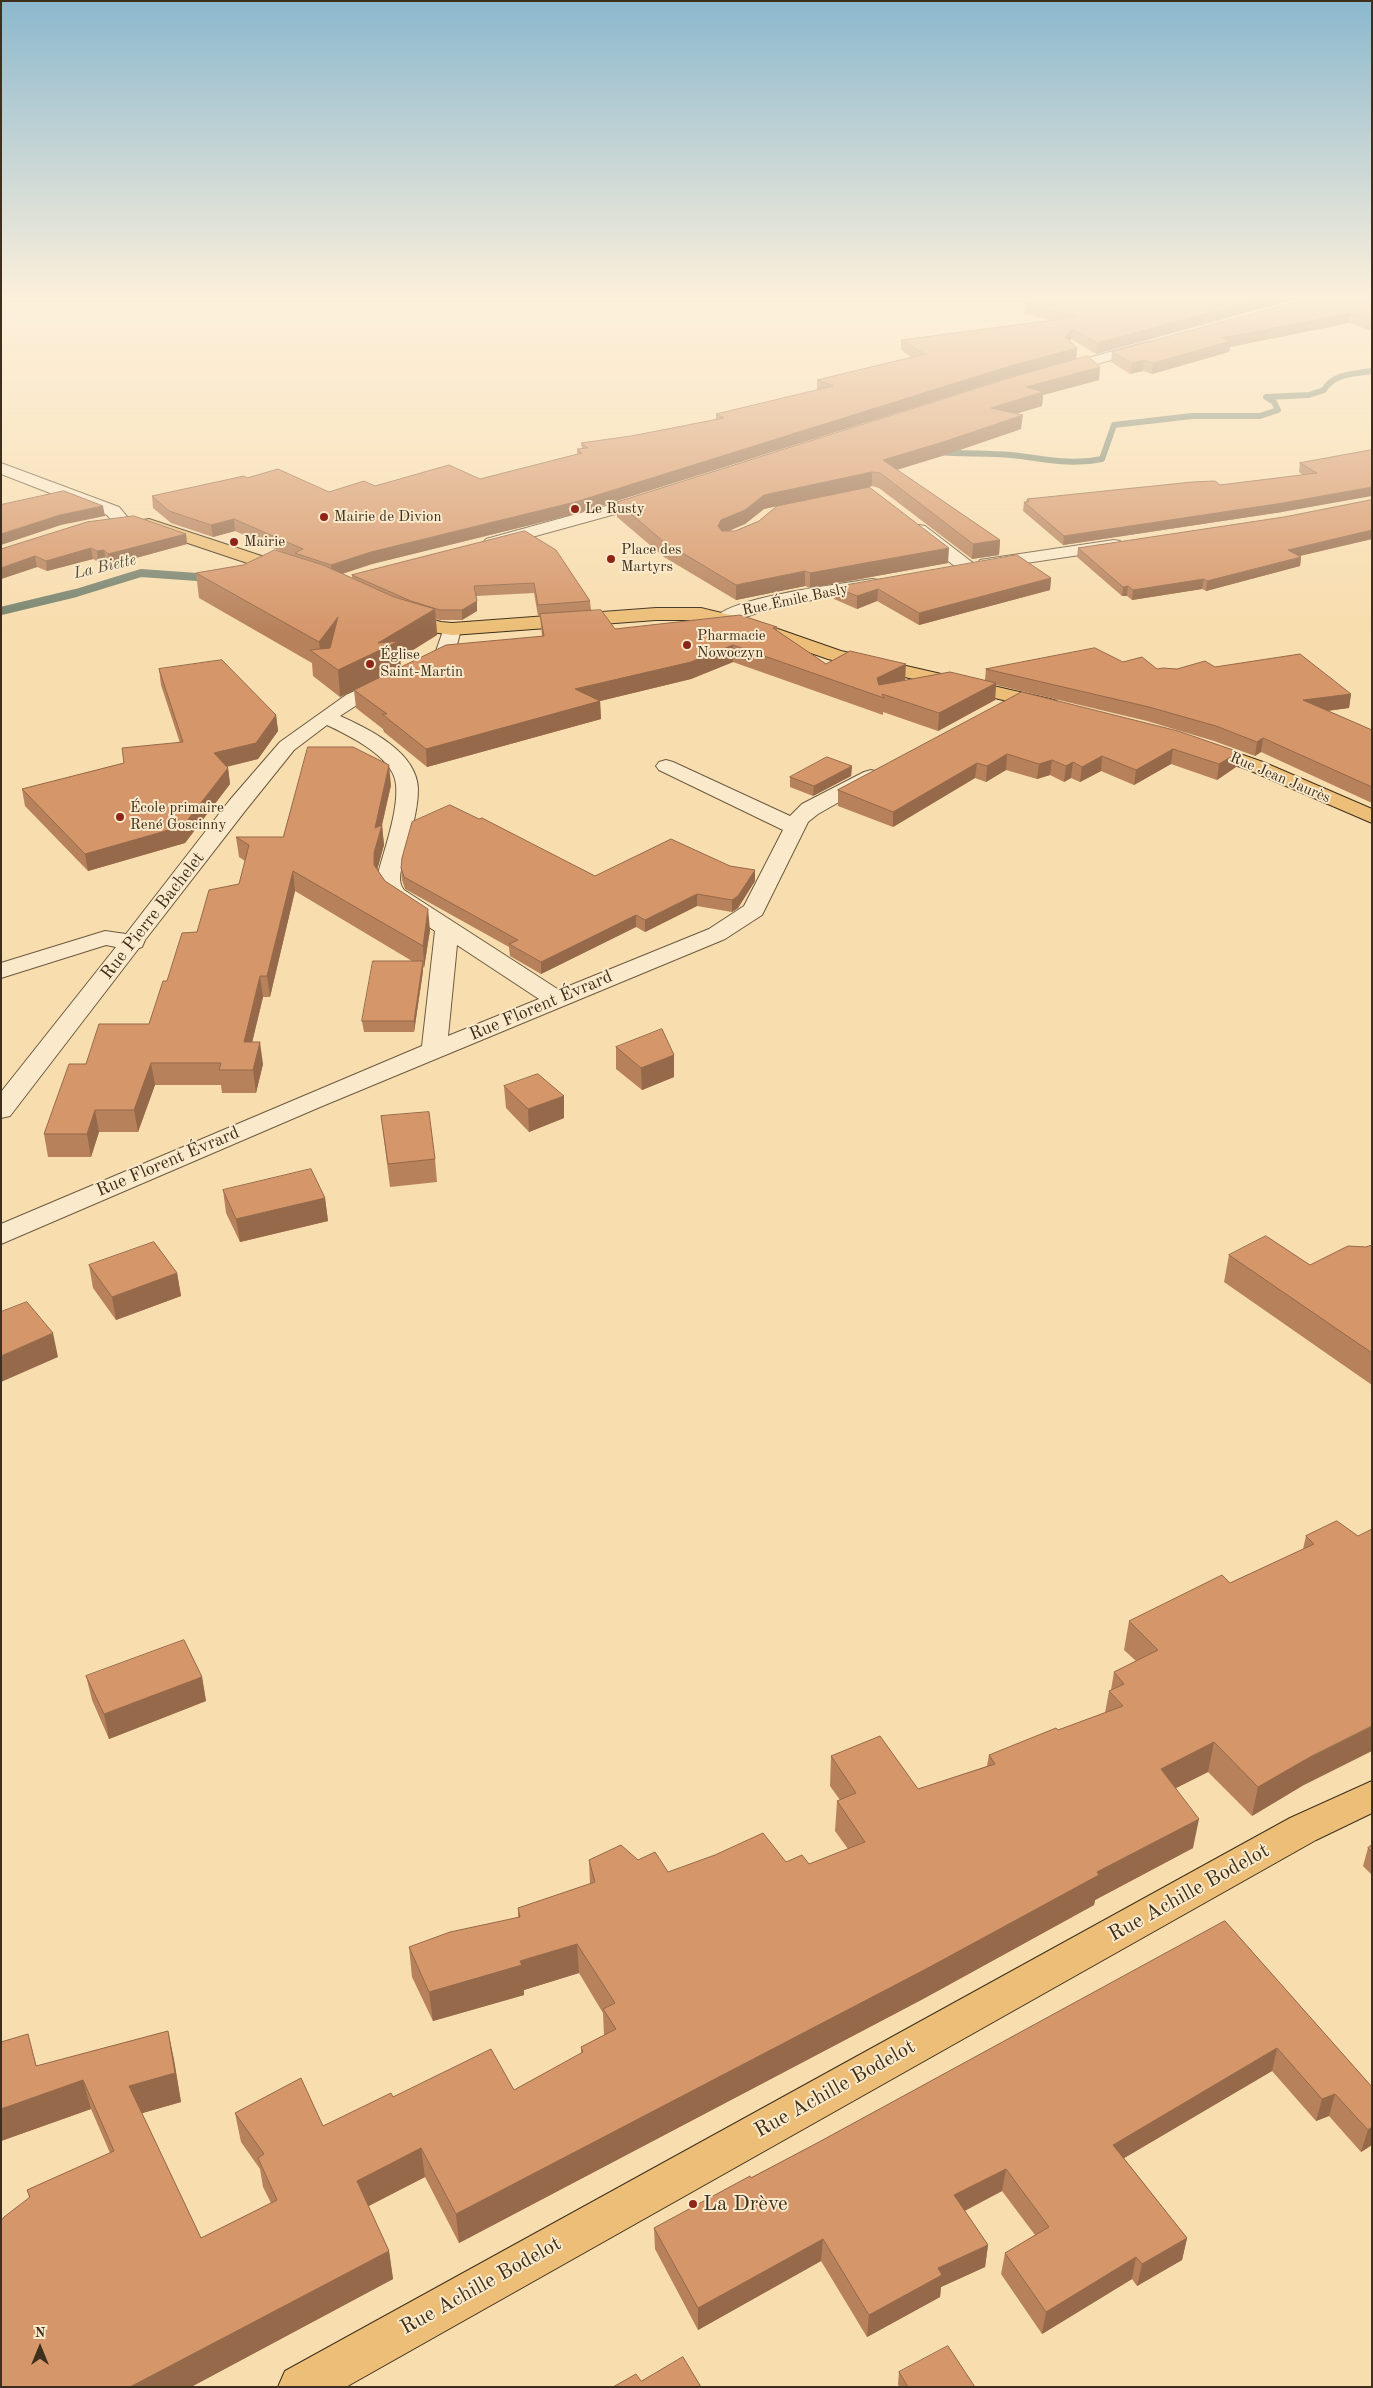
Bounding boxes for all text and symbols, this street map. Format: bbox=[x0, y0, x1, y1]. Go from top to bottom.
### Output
place label: Le Rusty bbox=[585, 500, 645, 518]
marker: Le Rusty bbox=[569, 503, 581, 515]
place label: Mairie de Divion bbox=[334, 508, 442, 526]
marker: Mairie de Divion bbox=[318, 511, 330, 523]
place label: Mairie bbox=[244, 533, 285, 551]
marker: Mairie bbox=[228, 536, 240, 548]
place label: Place des Martyrs bbox=[621, 541, 682, 576]
water label: La Biette bbox=[72, 550, 138, 584]
marker: Place des Martyrs bbox=[605, 553, 617, 565]
street label: Rue Émile Basly bbox=[741, 580, 849, 620]
place label: Pharmacie Nowoczyn bbox=[697, 627, 766, 662]
marker: Pharmacie Nowoczyn bbox=[681, 639, 693, 651]
place label: Église Saint-Martin bbox=[380, 646, 463, 681]
marker: Église Saint-Martin bbox=[364, 658, 376, 670]
street label: Rue Jean Jaurès bbox=[1227, 749, 1333, 807]
place label: École primaire René Goscinny bbox=[130, 799, 226, 834]
marker: École primaire René Goscinny bbox=[114, 811, 126, 823]
street label: Rue Pierre Bachelet bbox=[96, 848, 210, 984]
street label: Rue Florent Évrard bbox=[466, 966, 616, 1046]
street label: Rue Florent Évrard bbox=[93, 1122, 243, 1202]
street label: Rue Achille Bodelot bbox=[1104, 1838, 1274, 1948]
street label: Rue Achille Bodelot bbox=[750, 2034, 920, 2144]
place label: La Drève bbox=[703, 2191, 788, 2217]
marker: La Drève bbox=[687, 2198, 699, 2210]
street label: Rue Achille Bodelot bbox=[396, 2231, 566, 2341]
north arrow bbox=[15, 2323, 65, 2373]
text: N bbox=[35, 2326, 45, 2340]

